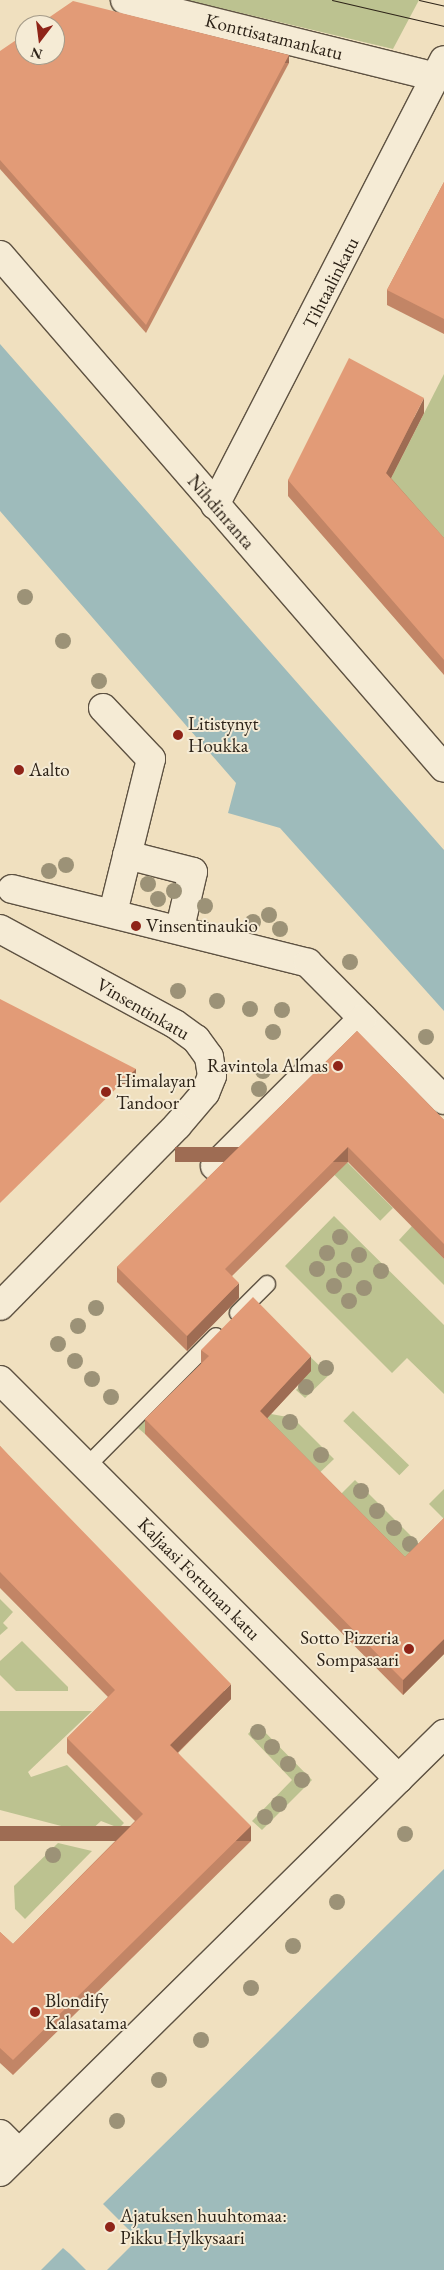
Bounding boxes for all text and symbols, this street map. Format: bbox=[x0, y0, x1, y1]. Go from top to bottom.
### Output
street label: Konttisatamankatu bbox=[203, 9, 345, 65]
north arrow bbox=[15, 15, 65, 65]
text: N bbox=[29, 43, 44, 64]
street label: Tihtaalinkatu bbox=[298, 233, 364, 333]
street label: Nihdinranta bbox=[182, 470, 260, 554]
place label: Litistynyt Houkka bbox=[188, 713, 258, 757]
marker: Litistynyt Houkka bbox=[172, 729, 184, 741]
place label: Aalto bbox=[29, 759, 70, 781]
marker: Aalto bbox=[13, 764, 25, 776]
place label: Vinsentinaukio bbox=[146, 915, 258, 937]
marker: Vinsentinaukio bbox=[130, 920, 142, 932]
street label: Vinsentinkatu bbox=[92, 973, 194, 1045]
place label: Ravintola Almas bbox=[207, 1055, 328, 1077]
marker: Ravintola Almas bbox=[332, 1060, 344, 1072]
place label: Himalayan Tandoor bbox=[116, 1070, 196, 1114]
marker: Himalayan Tandoor bbox=[100, 1086, 112, 1098]
street label: Kaljaasi Fortunan katu bbox=[133, 1513, 265, 1645]
place label: Sotto Pizzeria Sompasaari bbox=[300, 1627, 399, 1671]
marker: Sotto Pizzeria Sompasaari bbox=[403, 1643, 415, 1655]
place label: Blondify Kalasatama bbox=[45, 1990, 127, 2034]
marker: Blondify Kalasatama bbox=[29, 2006, 41, 2018]
place label: Ajatuksen huuhtomaa: Pikku Hylkysaari bbox=[120, 2205, 287, 2249]
marker: Ajatuksen huuhtomaa: Pikku Hylkysaari bbox=[104, 2221, 116, 2233]

